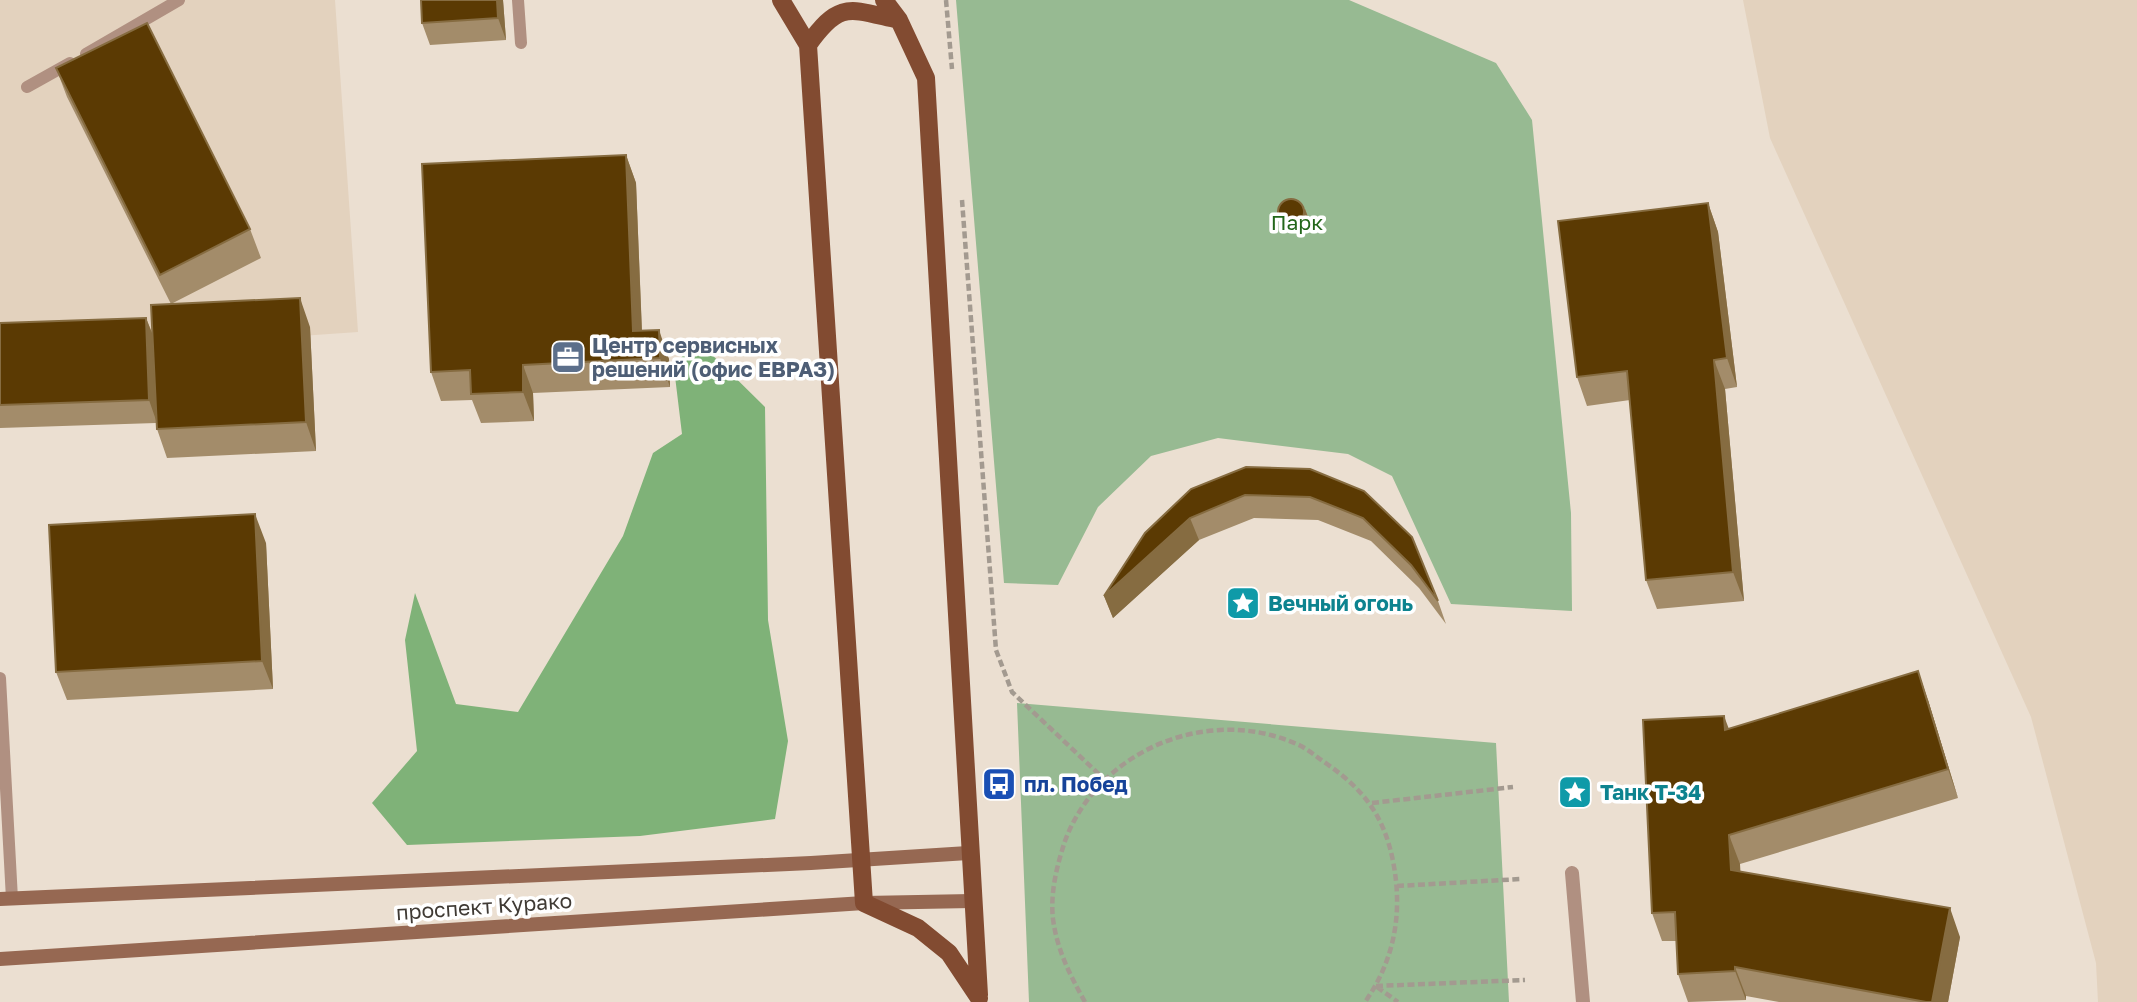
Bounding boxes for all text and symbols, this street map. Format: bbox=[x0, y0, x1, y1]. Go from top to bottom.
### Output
park label: Парк bbox=[1271, 209, 1323, 235]
place label: Центр сервисных решений (офис ЕВРАЗ) bbox=[592, 332, 835, 382]
office icon: Центр сервисных решений (офис ЕВРАЗ) bbox=[549, 338, 587, 376]
place icon: Вечный огонь bbox=[1224, 584, 1262, 622]
place label: Вечный огонь bbox=[1268, 590, 1414, 616]
bus stop icon: пл. Побед bbox=[980, 765, 1018, 803]
place label: пл. Побед bbox=[1024, 771, 1128, 797]
place icon: Танк Т-34 bbox=[1556, 773, 1594, 811]
place label: Танк Т-34 bbox=[1600, 779, 1701, 805]
street label: проспект Курако bbox=[395, 887, 573, 925]

